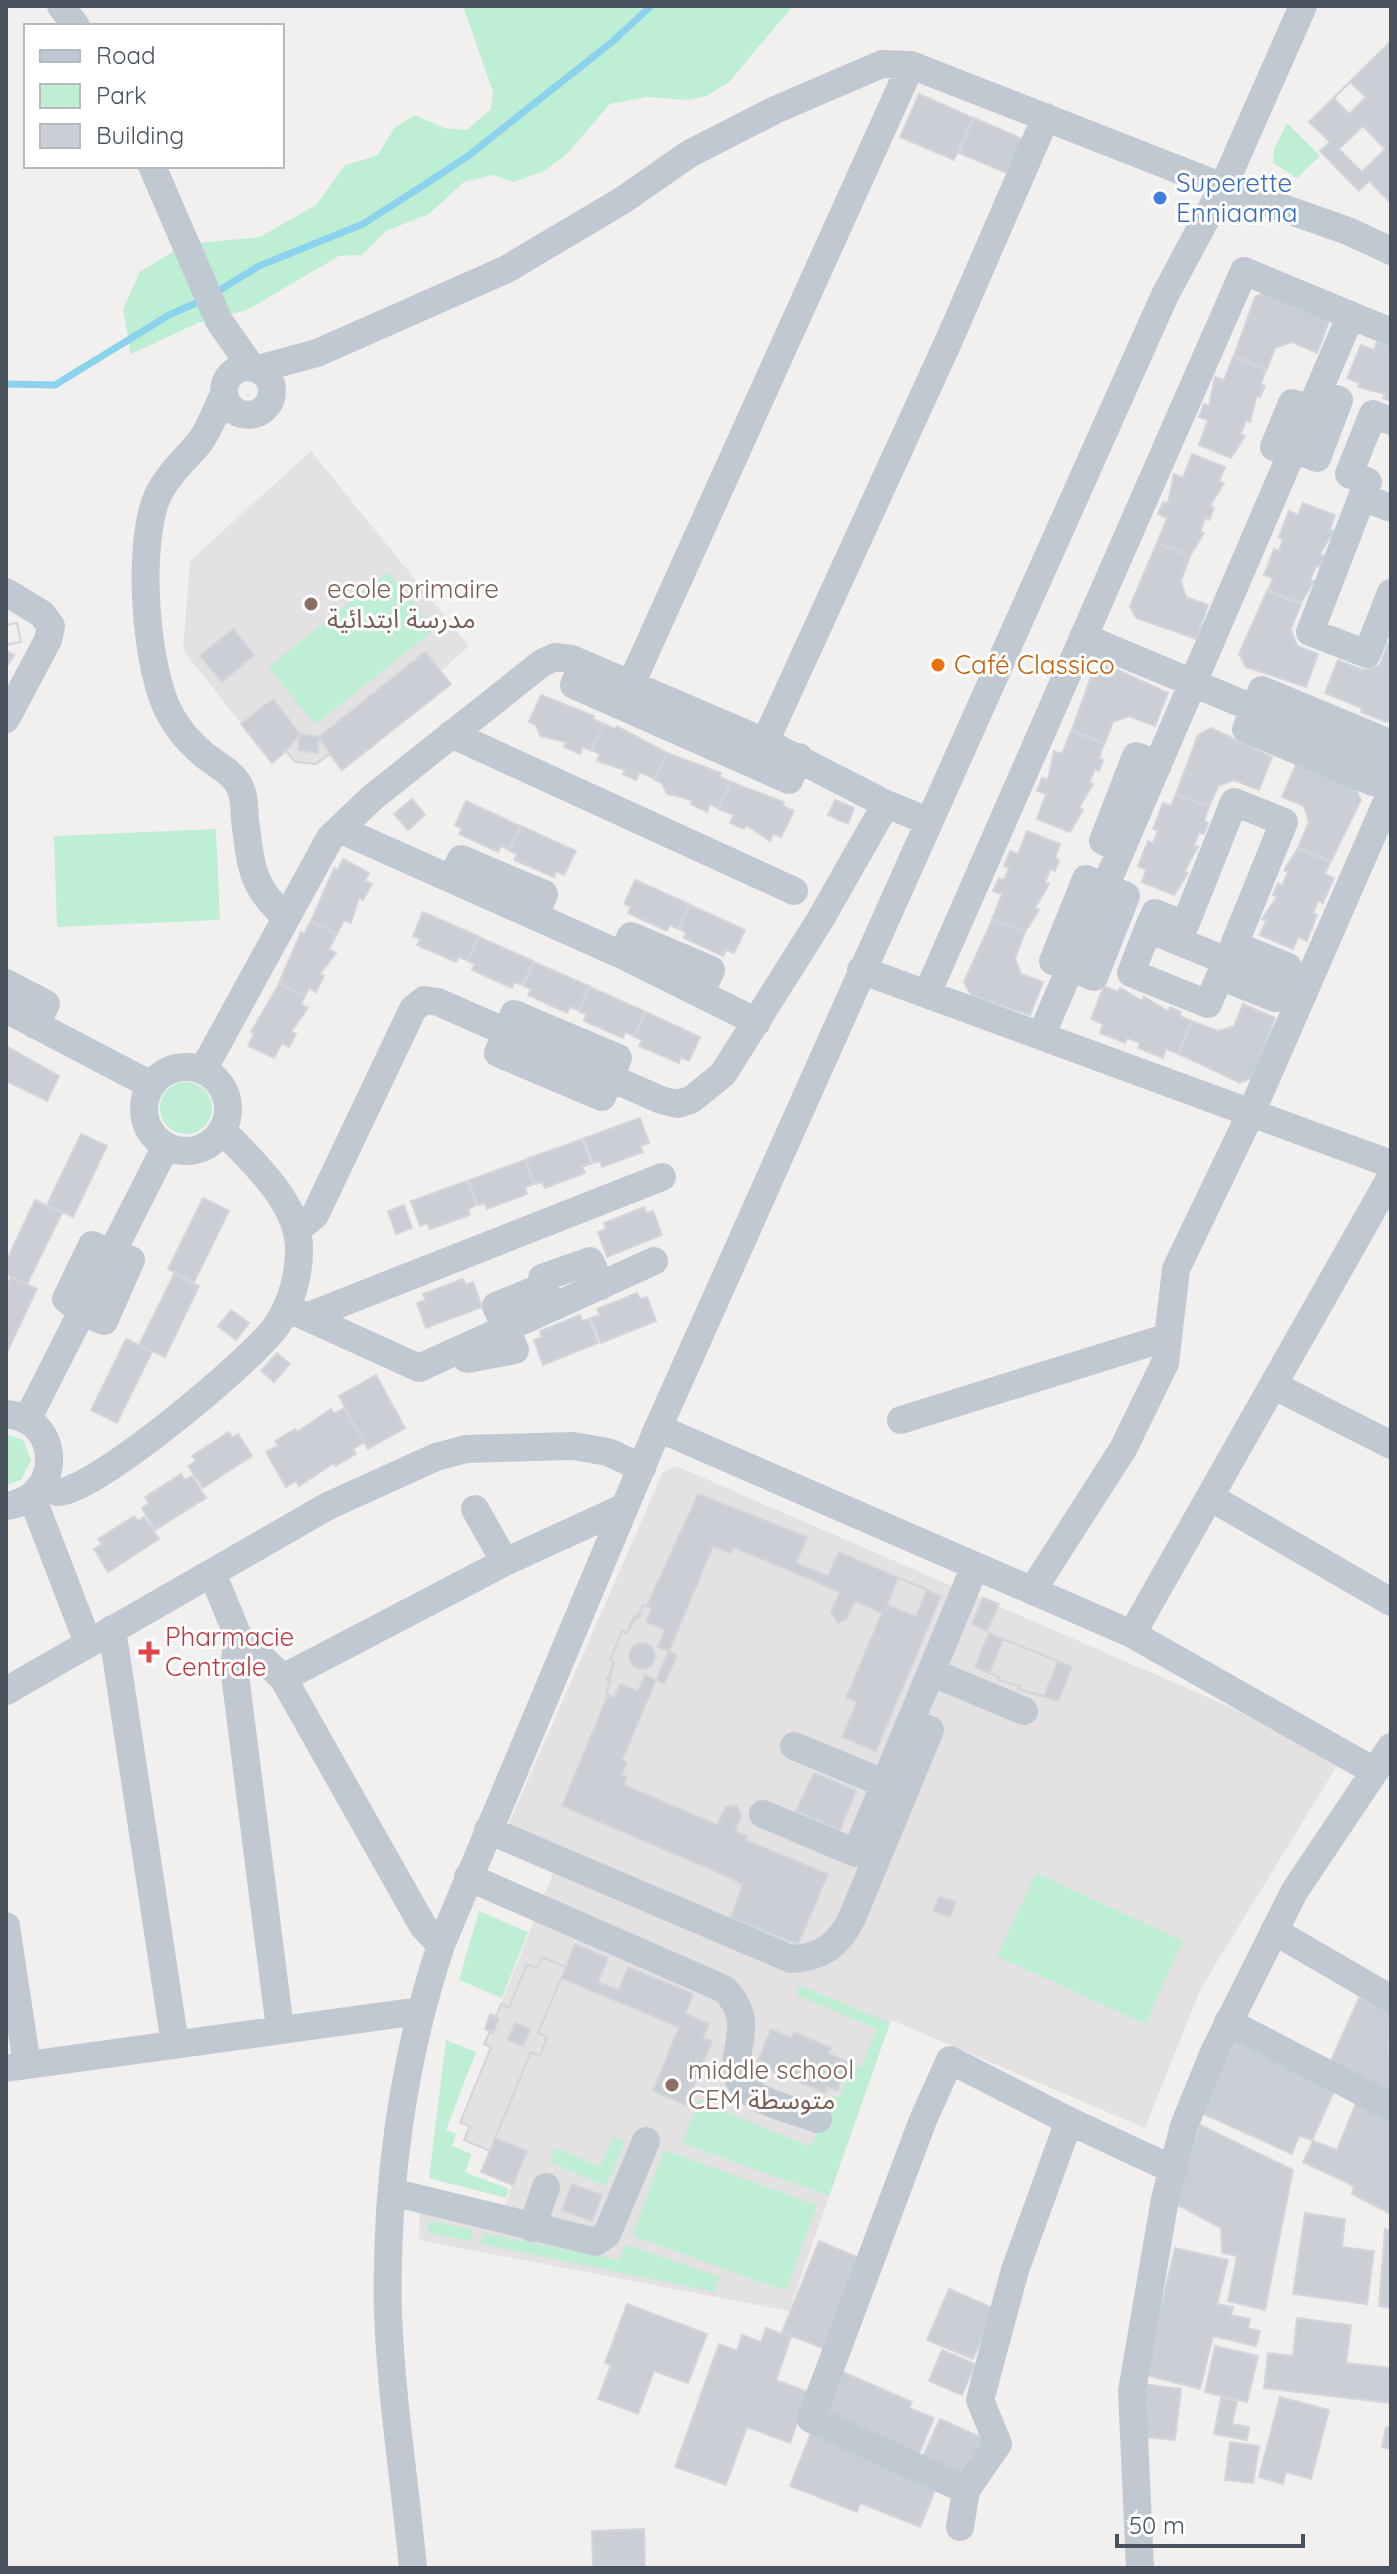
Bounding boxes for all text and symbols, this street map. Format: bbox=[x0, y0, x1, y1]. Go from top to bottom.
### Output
legend bbox=[24, 24, 284, 168]
text: Road bbox=[96, 40, 156, 70]
text: Park bbox=[96, 80, 147, 110]
text: Building bbox=[96, 120, 184, 150]
place label: Superette Enniaama bbox=[1176, 166, 1298, 229]
marker: Superette Enniaama bbox=[1151, 189, 1169, 207]
place label: ecole primaire مدرسة ابتدائية bbox=[327, 572, 499, 635]
marker: ecole primaire مدرسة ابتدائية bbox=[302, 595, 320, 613]
place label: Café Classico bbox=[954, 648, 1115, 681]
marker: Café Classico bbox=[929, 656, 947, 674]
place label: Pharmacie Centrale bbox=[165, 1620, 294, 1683]
marker: Pharmacie Centrale bbox=[140, 1643, 158, 1661]
place label: middle school CEM متوسطة bbox=[688, 2053, 854, 2116]
marker: middle school CEM متوسطة bbox=[663, 2076, 681, 2094]
scale bar bbox=[1117, 2498, 1303, 2548]
text: 50 m bbox=[1129, 2510, 1185, 2540]

